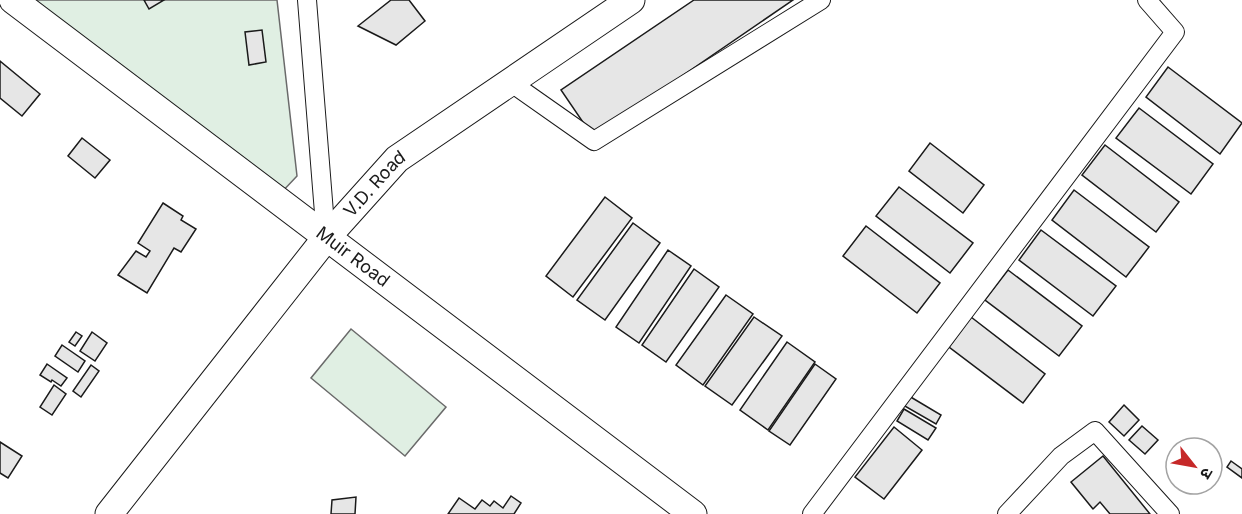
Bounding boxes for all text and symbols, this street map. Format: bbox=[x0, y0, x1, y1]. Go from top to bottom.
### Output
street label: V.D. Road bbox=[339, 146, 409, 221]
street label: Muir Road bbox=[312, 222, 394, 291]
north arrow bbox=[1164, 436, 1224, 496]
text: उ bbox=[1196, 465, 1218, 483]

